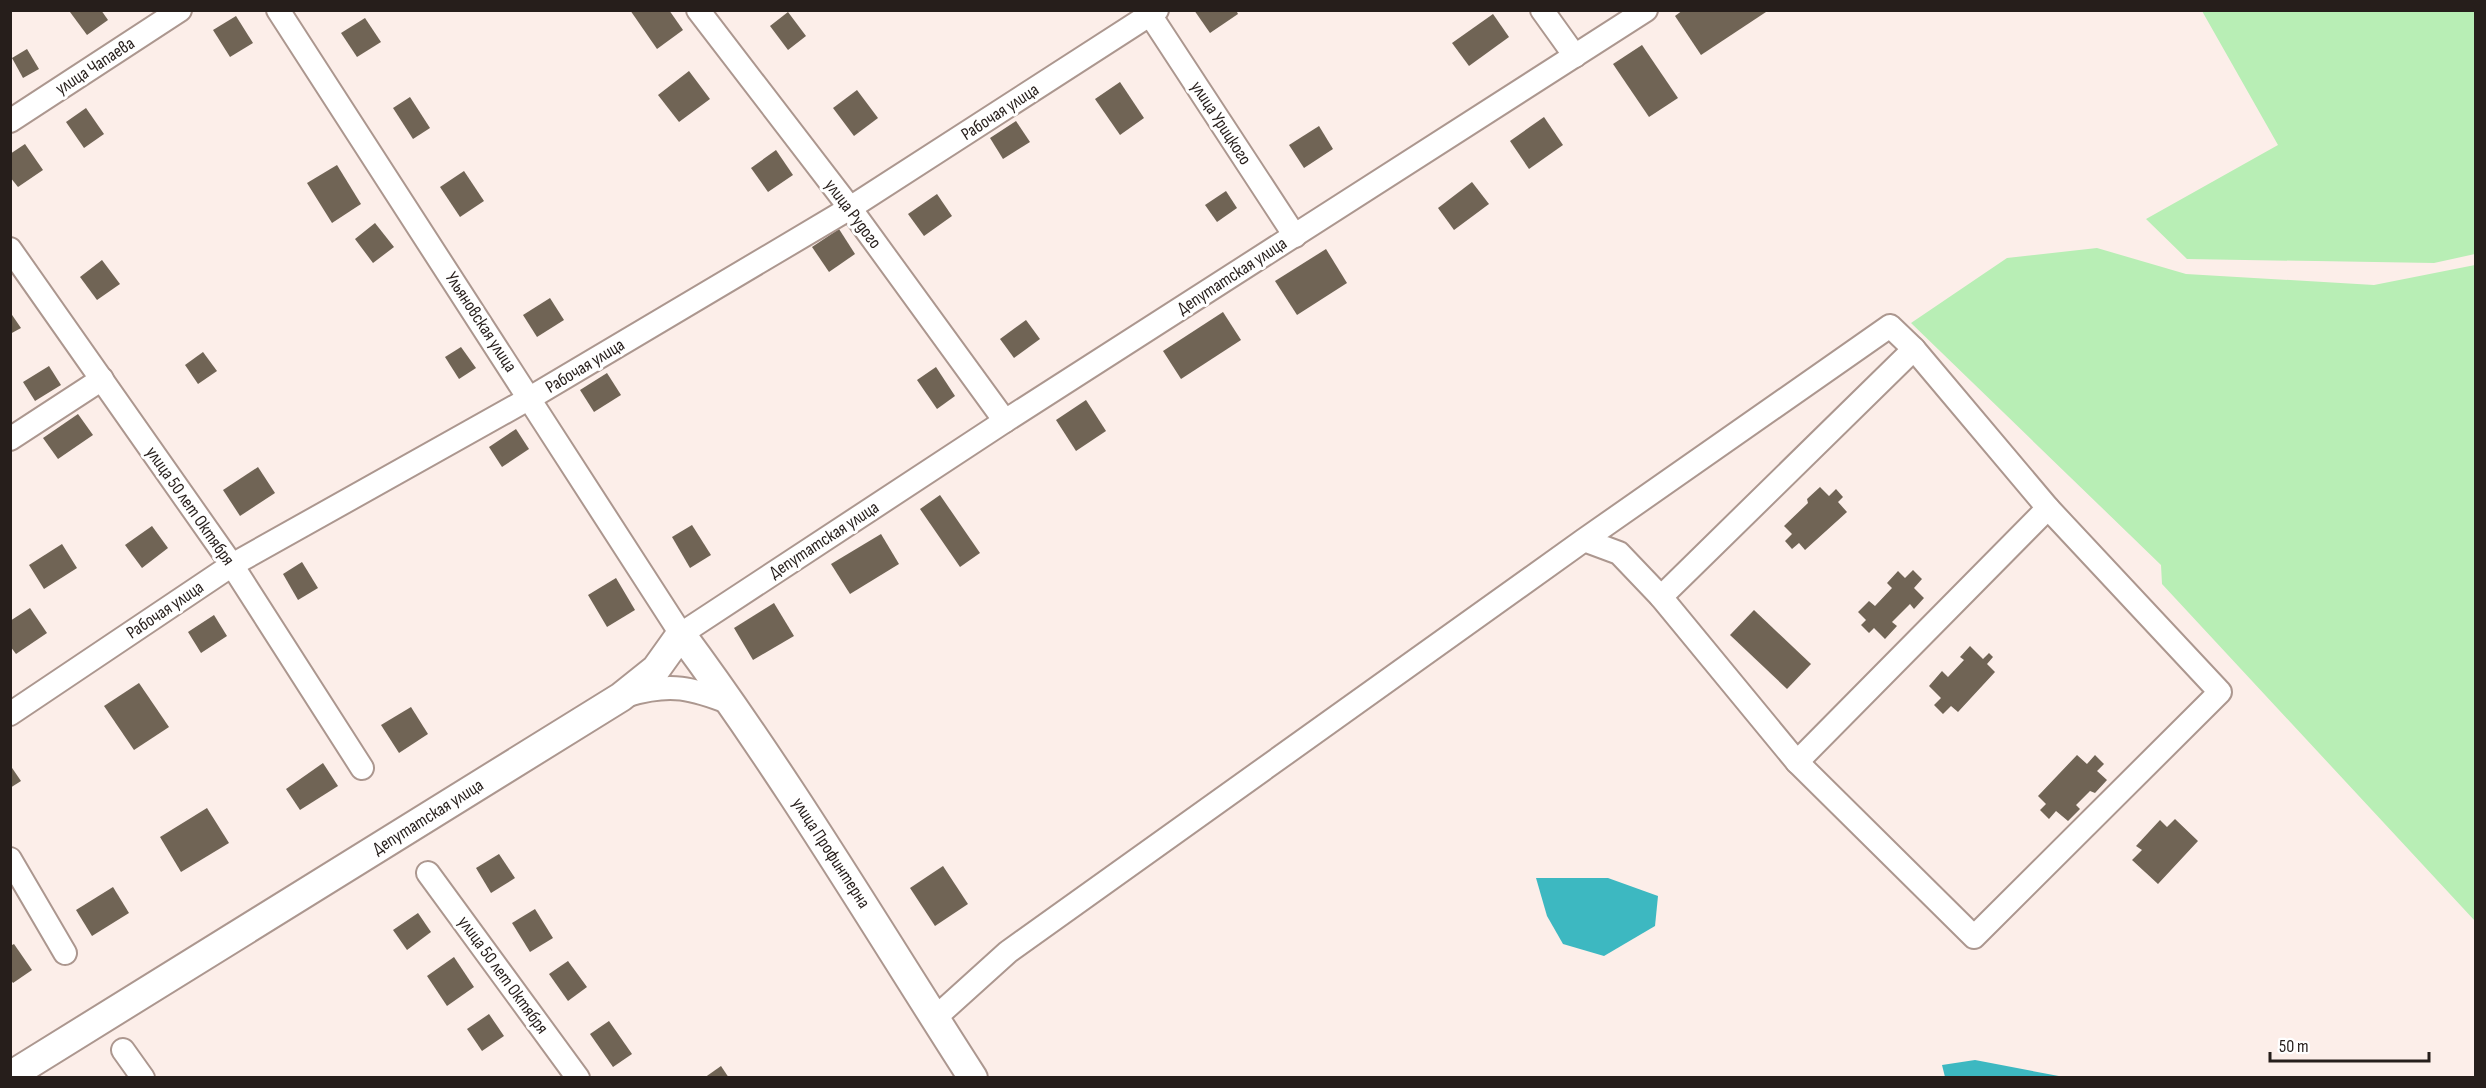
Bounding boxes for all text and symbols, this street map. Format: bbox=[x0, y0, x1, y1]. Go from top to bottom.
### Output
street label: улица Чапаева bbox=[52, 33, 138, 99]
street label: улица Урицкого bbox=[1186, 77, 1256, 169]
street label: Рабочая улица bbox=[957, 79, 1043, 145]
street label: улица Рудого bbox=[820, 175, 886, 253]
street label: Депутатская улица bbox=[1173, 233, 1291, 319]
street label: Ульяновская улица bbox=[441, 268, 521, 376]
street label: Рабочая улица bbox=[542, 334, 628, 398]
street label: улица 50 лет Октября bbox=[141, 442, 239, 570]
street label: Депутатская улица bbox=[765, 497, 883, 583]
street label: Рабочая улица bbox=[122, 577, 208, 643]
street label: Депутатская улица bbox=[369, 775, 487, 859]
street label: улица Профинтерна bbox=[787, 794, 875, 912]
street label: улица 50 лет Октября bbox=[453, 912, 553, 1038]
scale bar bbox=[2270, 1025, 2429, 1063]
text: 50 m bbox=[2279, 1036, 2309, 1057]

